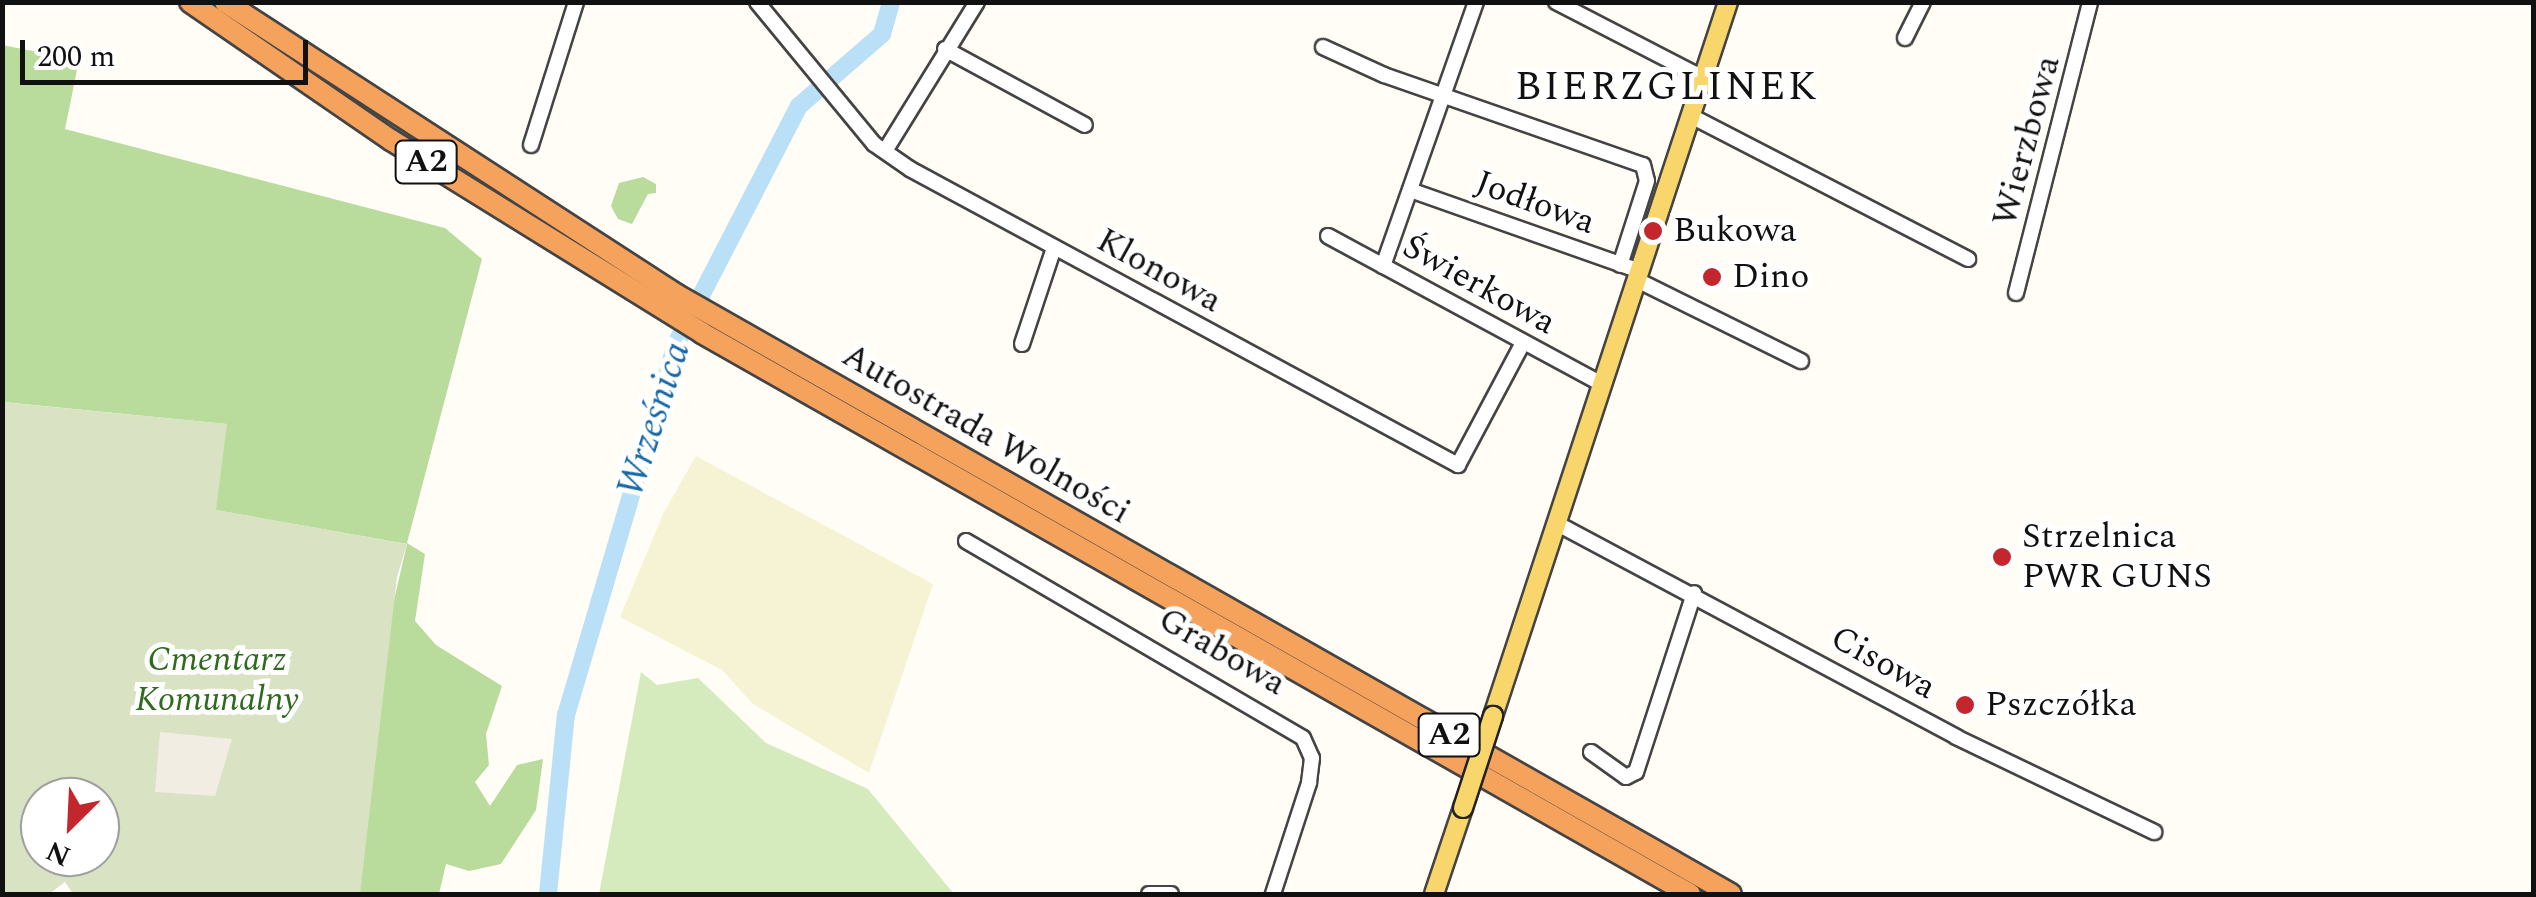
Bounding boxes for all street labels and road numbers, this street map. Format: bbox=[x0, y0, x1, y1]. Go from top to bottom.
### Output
street label: Wierzbowa bbox=[1984, 51, 2070, 231]
road number: A2 bbox=[394, 135, 458, 189]
street label: Jodłowa bbox=[1469, 162, 1601, 244]
street label: Klonowa bbox=[1089, 220, 1229, 322]
street label: Świerkowa bbox=[1395, 226, 1563, 344]
street label: Autostrada Wolności bbox=[834, 334, 1138, 534]
street label: Grabowa bbox=[1151, 599, 1293, 705]
street label: Cisowa bbox=[1823, 617, 1943, 709]
road number: A2 bbox=[1416, 708, 1482, 762]

